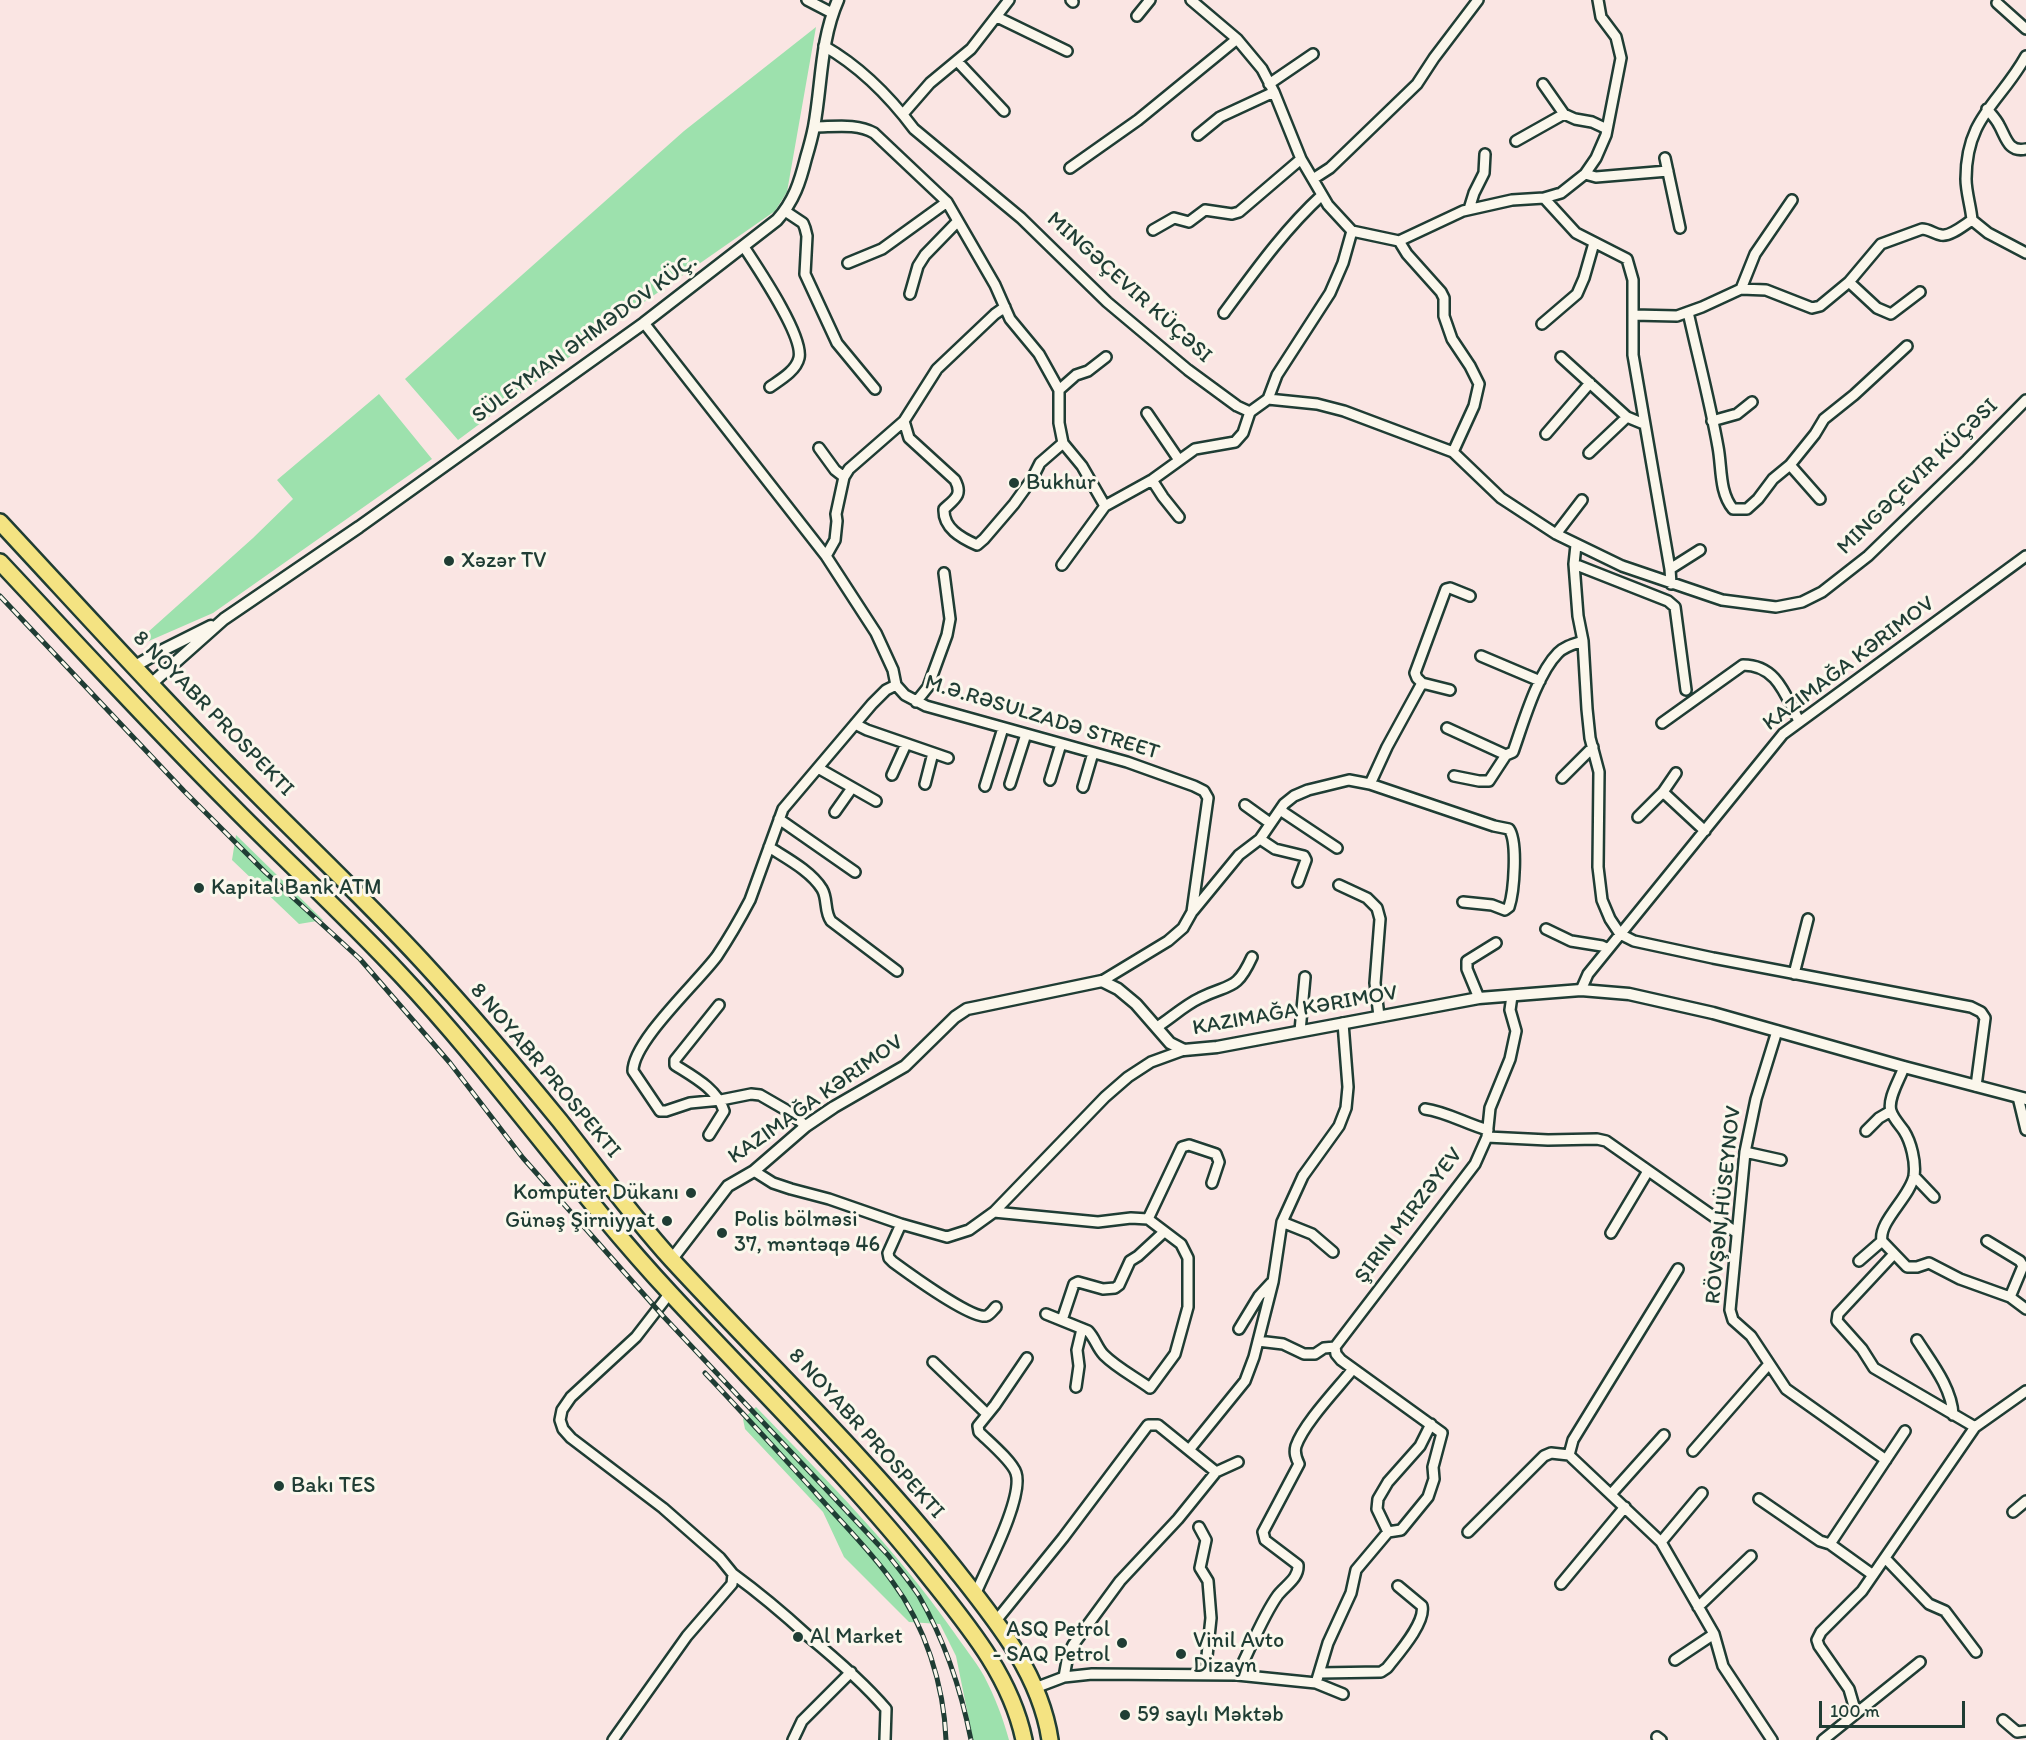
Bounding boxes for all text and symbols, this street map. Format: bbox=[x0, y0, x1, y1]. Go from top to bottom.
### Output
street label: MINGƏÇEVIR KÜÇƏSI bbox=[1041, 207, 1217, 369]
street label: SÜLEYMAN ƏHMƏDOV KÜÇ. bbox=[467, 248, 703, 430]
street label: MINGƏÇEVIR KÜÇƏSI bbox=[1832, 393, 2004, 561]
place label: Bukhur bbox=[1026, 470, 1096, 496]
marker: Bukhur bbox=[1007, 476, 1021, 490]
place label: Xəzər TV bbox=[461, 548, 546, 574]
marker: Xəzər TV bbox=[442, 554, 456, 568]
street label: KAZIMAĞA KƏRIMOV bbox=[1758, 591, 1940, 737]
street label: 8 NOYABR PROSPEKTI bbox=[127, 625, 299, 803]
street label: M.Ə.RƏSULZADƏ STREET bbox=[922, 670, 1162, 766]
place label: Kapital Bank ATM bbox=[211, 875, 382, 901]
marker: Kapital Bank ATM bbox=[192, 881, 206, 895]
street label: 8 NOYABR PROSPEKTI bbox=[464, 978, 626, 1164]
street label: KAZIMAĞA KƏRIMOV bbox=[1190, 980, 1400, 1042]
street label: KAZIMAĞA KƏRIMOV bbox=[723, 1030, 909, 1170]
street label: RÖVŞƏN HÜSEYNOV bbox=[1700, 1105, 1748, 1305]
street label: ŞIRIN MIRZƏYEV bbox=[1349, 1143, 1469, 1289]
place label: Kompüter Dükanı bbox=[513, 1180, 679, 1206]
marker: Kompüter Dükanı bbox=[684, 1186, 698, 1200]
place label: Polis bölməsi 37, məntəqə 46 bbox=[734, 1207, 880, 1258]
place label: Günəş Şirniyyat bbox=[505, 1208, 655, 1234]
marker: Günəş Şirniyyat bbox=[660, 1214, 674, 1228]
marker: Polis bölməsi 37, məntəqə 46 bbox=[715, 1226, 729, 1240]
street label: 8 NOYABR PROSPEKTI bbox=[782, 1343, 950, 1525]
place label: Bakı TES bbox=[291, 1473, 375, 1499]
marker: Bakı TES bbox=[272, 1479, 286, 1493]
place label: ASQ Petrol - SAQ Petrol bbox=[993, 1617, 1110, 1669]
place label: Al Market bbox=[810, 1624, 903, 1650]
place label: Vinil Avto Dizayn bbox=[1193, 1628, 1284, 1680]
marker: Al Market bbox=[791, 1630, 805, 1644]
marker: ASQ Petrol - SAQ Petrol bbox=[1115, 1636, 1129, 1650]
marker: Vinil Avto Dizayn bbox=[1174, 1647, 1188, 1661]
scale bar bbox=[1822, 1689, 1968, 1727]
text: 100 m bbox=[1830, 1700, 1880, 1722]
place label: 59 saylı Məktəb bbox=[1137, 1702, 1284, 1728]
marker: 59 saylı Məktəb bbox=[1118, 1708, 1132, 1722]

